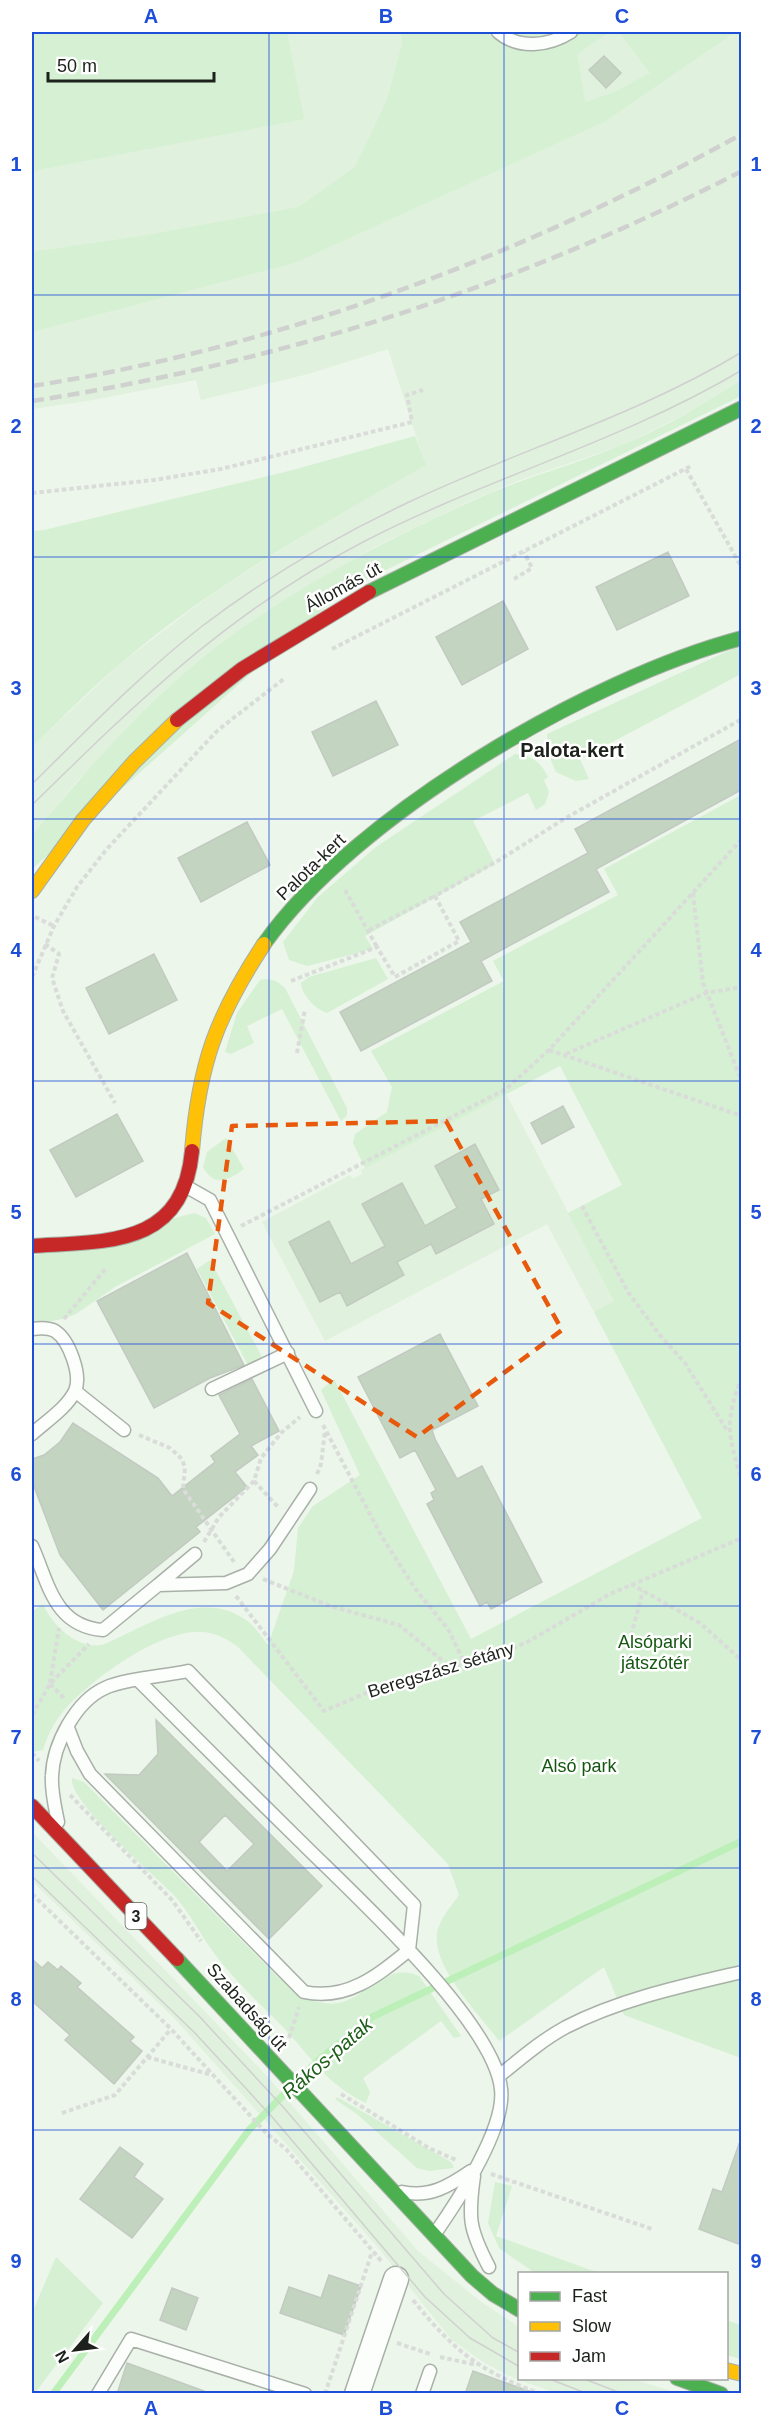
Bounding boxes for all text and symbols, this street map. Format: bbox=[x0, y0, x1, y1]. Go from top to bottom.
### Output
text: A bbox=[144, 5, 158, 27]
text: B bbox=[379, 5, 393, 27]
text: C bbox=[615, 5, 629, 27]
scale bar bbox=[48, 45, 214, 83]
text: 50 m bbox=[57, 56, 97, 76]
text: 1 bbox=[10, 153, 22, 175]
text: 1 bbox=[750, 153, 762, 175]
text: 2 bbox=[10, 415, 22, 437]
text: 2 bbox=[750, 415, 762, 437]
street label: Állomás út bbox=[301, 558, 385, 616]
text: 3 bbox=[10, 677, 22, 699]
text: 3 bbox=[750, 677, 762, 699]
district label: Palota-kert bbox=[520, 739, 624, 761]
street label: Palota-kert bbox=[273, 830, 349, 904]
text: 4 bbox=[10, 939, 22, 961]
text: 4 bbox=[750, 939, 762, 961]
text: 5 bbox=[10, 1201, 22, 1223]
text: 5 bbox=[750, 1201, 762, 1223]
text: 6 bbox=[10, 1463, 22, 1485]
text: 6 bbox=[750, 1463, 762, 1485]
park label: Alsóparki játszótér bbox=[618, 1632, 692, 1673]
street label: Beregszász sétány bbox=[365, 1638, 517, 1702]
text: 7 bbox=[10, 1726, 22, 1748]
text: 7 bbox=[750, 1726, 762, 1748]
park label: Alsó park bbox=[541, 1756, 618, 1776]
road number: 3 bbox=[126, 1903, 146, 1929]
street label: Szabadság út bbox=[203, 1959, 291, 2055]
text: 8 bbox=[10, 1988, 22, 2010]
text: 8 bbox=[750, 1988, 762, 2010]
water label: Rákos-patak bbox=[277, 2012, 377, 2103]
text: 9 bbox=[10, 2250, 22, 2272]
text: 9 bbox=[750, 2250, 762, 2272]
legend bbox=[518, 2272, 728, 2380]
text: Fast bbox=[572, 2286, 607, 2306]
text: Slow bbox=[572, 2316, 612, 2336]
north arrow bbox=[45, 2320, 105, 2380]
text: Jam bbox=[572, 2346, 606, 2366]
text: N bbox=[52, 2348, 72, 2366]
text: A bbox=[144, 2397, 158, 2419]
text: B bbox=[379, 2397, 393, 2419]
text: C bbox=[615, 2397, 629, 2419]

